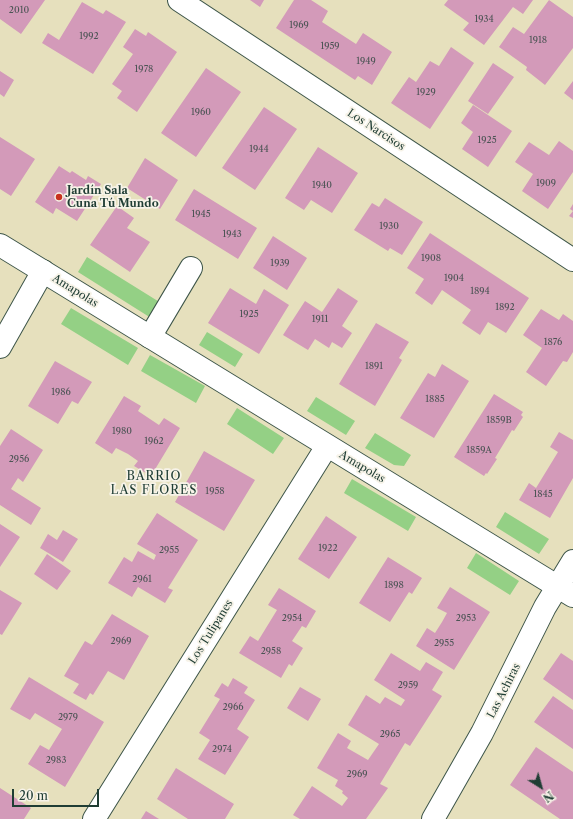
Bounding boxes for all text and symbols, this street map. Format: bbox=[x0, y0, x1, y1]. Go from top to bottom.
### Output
house number: 2010 bbox=[9, 5, 29, 15]
house number: 1934 bbox=[474, 14, 494, 24]
house number: 1969 bbox=[289, 20, 309, 30]
house number: 1992 bbox=[79, 31, 99, 41]
house number: 1918 bbox=[529, 35, 547, 45]
house number: 1959 bbox=[320, 41, 340, 51]
house number: 1949 bbox=[356, 56, 376, 66]
house number: 1978 bbox=[135, 64, 153, 74]
house number: 1929 bbox=[416, 87, 436, 97]
street label: Los Narcisos bbox=[345, 106, 407, 154]
house number: 1960 bbox=[191, 107, 211, 117]
house number: 1925 bbox=[477, 135, 497, 145]
house number: 1944 bbox=[249, 144, 269, 154]
house number: 1909 bbox=[536, 178, 556, 188]
house number: 1940 bbox=[312, 180, 332, 190]
place label: Jardín Sala Cuna Tú Mundo bbox=[67, 184, 159, 210]
marker: Jardín Sala Cuna Tú Mundo bbox=[54, 192, 64, 202]
house number: 1945 bbox=[191, 209, 211, 219]
house number: 1930 bbox=[379, 221, 399, 231]
house number: 1943 bbox=[222, 229, 242, 239]
house number: 1908 bbox=[421, 253, 441, 263]
house number: 1939 bbox=[270, 258, 290, 268]
street label: Amapolas bbox=[50, 272, 100, 310]
house number: 1904 bbox=[444, 273, 464, 283]
house number: 1894 bbox=[470, 286, 490, 296]
house number: 1892 bbox=[495, 302, 515, 312]
house number: 1925 bbox=[239, 309, 259, 319]
house number: 1911 bbox=[312, 314, 328, 324]
house number: 1876 bbox=[544, 337, 562, 347]
house number: 1891 bbox=[365, 361, 383, 371]
house number: 1986 bbox=[51, 387, 71, 397]
house number: 1885 bbox=[425, 394, 445, 404]
house number: 1859B bbox=[486, 415, 512, 425]
house number: 1980 bbox=[112, 426, 132, 436]
house number: 1962 bbox=[144, 436, 164, 446]
house number: 1859A bbox=[466, 445, 492, 455]
street label: Amapolas bbox=[336, 448, 388, 486]
house number: 2956 bbox=[9, 454, 29, 464]
district label: BARRIO LAS FLORES bbox=[111, 470, 197, 498]
house number: 1958 bbox=[205, 486, 225, 496]
house number: 1845 bbox=[533, 489, 553, 499]
house number: 1922 bbox=[318, 543, 338, 553]
house number: 2955 bbox=[159, 545, 179, 555]
house number: 2961 bbox=[132, 574, 152, 584]
house number: 1898 bbox=[384, 580, 404, 590]
street label: Los Tulipanes bbox=[186, 597, 236, 667]
house number: 2954 bbox=[282, 613, 302, 623]
house number: 2953 bbox=[456, 613, 476, 623]
house number: 2969 bbox=[111, 636, 131, 646]
house number: 2955 bbox=[434, 638, 454, 648]
house number: 2958 bbox=[261, 646, 281, 656]
street label: Las Achiras bbox=[485, 661, 523, 721]
house number: 2959 bbox=[398, 680, 418, 690]
house number: 2966 bbox=[223, 702, 243, 712]
house number: 2979 bbox=[58, 712, 78, 722]
house number: 2965 bbox=[380, 729, 400, 739]
house number: 2974 bbox=[212, 744, 232, 754]
house number: 2983 bbox=[46, 755, 66, 765]
north arrow bbox=[521, 767, 561, 807]
house number: 2969 bbox=[347, 769, 367, 779]
scale bar bbox=[14, 781, 101, 807]
text: 20 m bbox=[19, 788, 48, 803]
text: N bbox=[540, 788, 556, 805]

